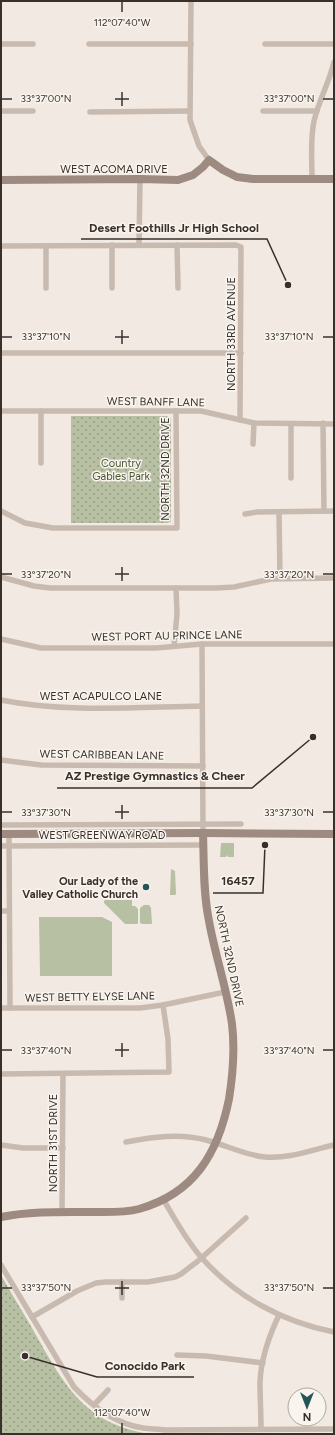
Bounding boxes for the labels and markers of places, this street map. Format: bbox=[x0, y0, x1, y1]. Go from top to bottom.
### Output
callout: Desert Foothills Jr High School bbox=[81, 215, 267, 239]
callout: AZ Prestige Gymnastics & Cheer bbox=[57, 764, 252, 788]
callout: 16457 bbox=[213, 869, 263, 893]
place label: Our Lady of the Valley Catholic Church bbox=[22, 875, 138, 901]
marker: Our Lady of the Valley Catholic Church bbox=[141, 882, 151, 892]
callout: Conocido Park bbox=[97, 1353, 194, 1377]

